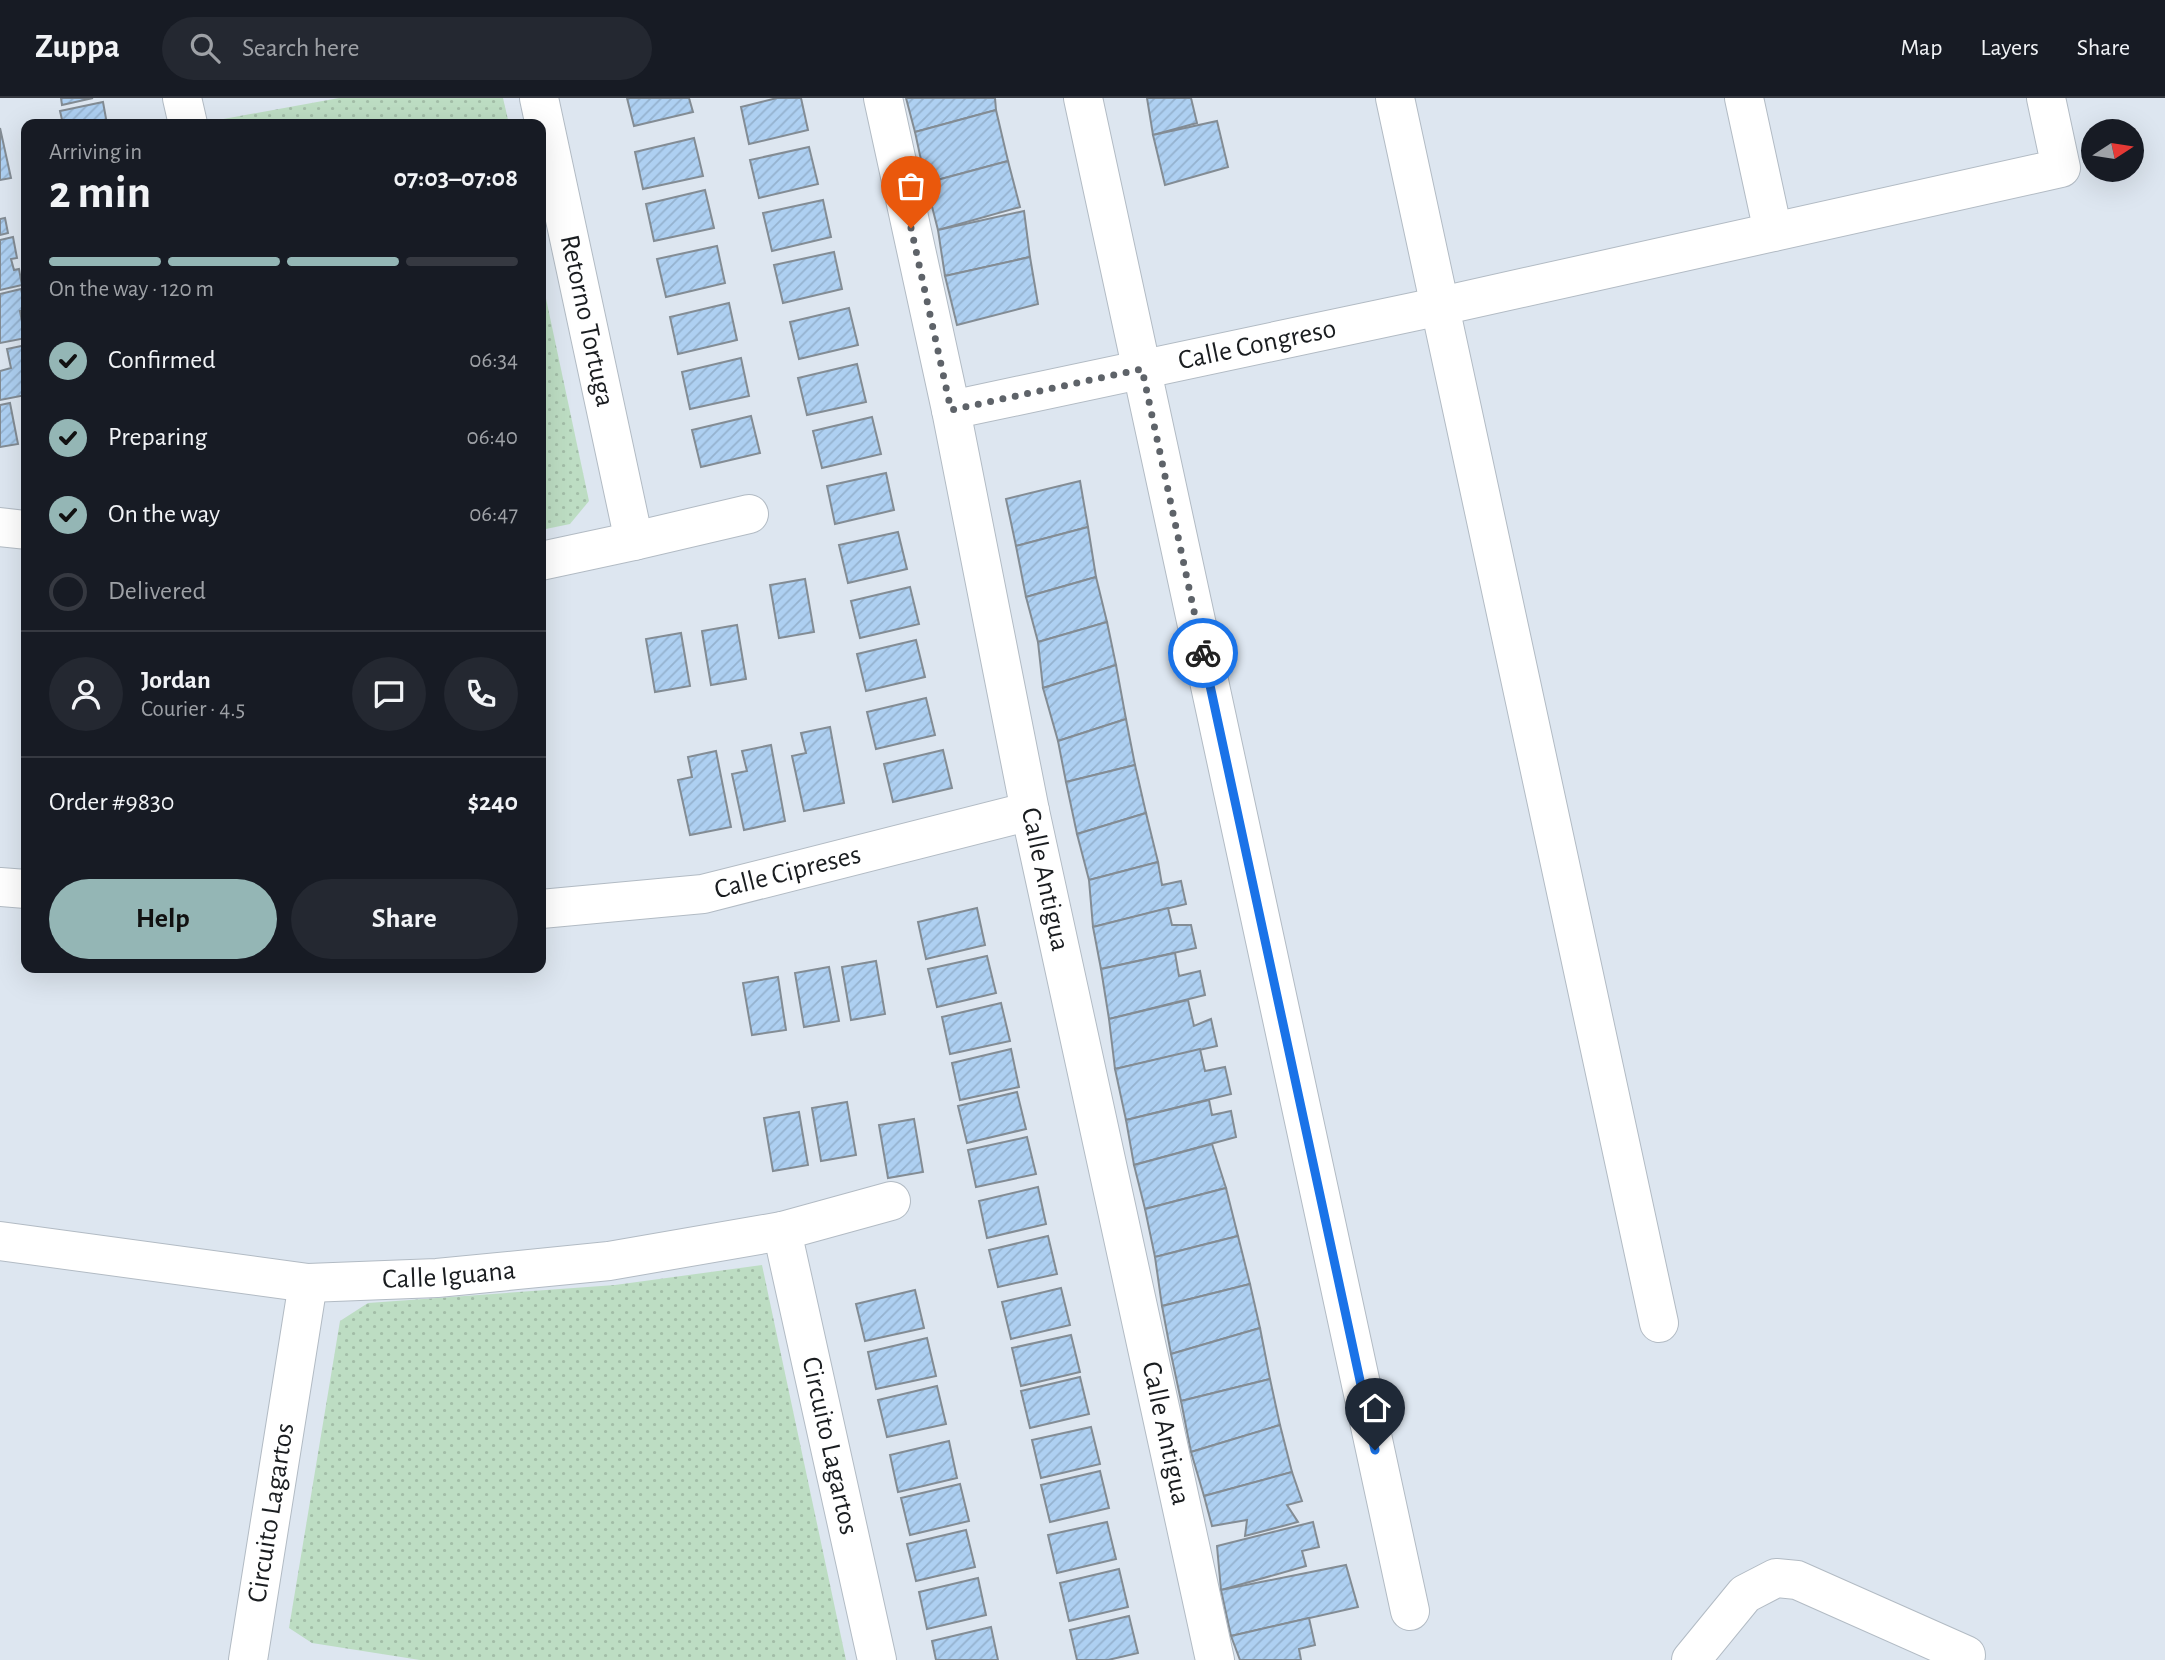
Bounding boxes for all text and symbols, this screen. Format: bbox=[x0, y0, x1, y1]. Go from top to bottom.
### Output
search box bbox=[162, 17, 652, 80]
icon: search bbox=[186, 29, 224, 67]
text: Zuppa bbox=[35, 31, 120, 64]
text: Search here bbox=[242, 35, 359, 61]
text: Map bbox=[1900, 36, 1942, 60]
text: Layers bbox=[1980, 36, 2039, 60]
text: Share bbox=[2077, 36, 2130, 60]
north arrow bbox=[2081, 119, 2144, 182]
map controls bbox=[2081, 119, 2144, 182]
text: Arriving in bbox=[49, 141, 142, 164]
pin bbox=[881, 156, 941, 228]
text: 07:03–07:08 bbox=[393, 165, 518, 191]
icon: bag bbox=[892, 167, 930, 205]
text: 2 min bbox=[49, 170, 151, 216]
street label: Retorno Tortuga bbox=[555, 232, 619, 410]
text: On the way · 120 m bbox=[49, 278, 214, 301]
street label: Calle Congreso bbox=[1176, 315, 1339, 375]
icon: check bbox=[49, 342, 87, 380]
text: Confirmed bbox=[108, 347, 216, 373]
text: 06:34 bbox=[469, 349, 518, 372]
icon: check bbox=[49, 419, 87, 457]
text: Preparing bbox=[108, 424, 207, 450]
text: 06:40 bbox=[467, 426, 518, 449]
icon: check bbox=[49, 496, 87, 534]
text: On the way bbox=[108, 501, 220, 527]
text: 06:47 bbox=[469, 503, 518, 526]
text: Delivered bbox=[108, 578, 206, 604]
courier bbox=[1168, 618, 1238, 688]
icon: bike bbox=[1184, 634, 1222, 672]
button: person bbox=[49, 657, 123, 731]
button: chat bbox=[352, 657, 426, 731]
button: phone bbox=[444, 657, 518, 731]
text: Jordan bbox=[141, 667, 211, 693]
text: Courier · 4.5 bbox=[141, 698, 245, 721]
text: Order #9830 bbox=[49, 789, 174, 815]
text: $240 bbox=[467, 789, 518, 815]
street label: Calle Antigua bbox=[1016, 805, 1074, 954]
street label: Calle Cipreses bbox=[712, 841, 864, 905]
button: Help bbox=[49, 879, 277, 959]
button: Share bbox=[291, 879, 518, 959]
street label: Calle Iguana bbox=[382, 1256, 517, 1294]
street label: Circuito Lagartos bbox=[796, 1354, 863, 1537]
street label: Calle Antigua bbox=[1136, 1359, 1195, 1508]
pin bbox=[1345, 1378, 1405, 1450]
icon: home bbox=[1356, 1389, 1394, 1427]
street label: Circuito Lagartos bbox=[243, 1421, 299, 1605]

